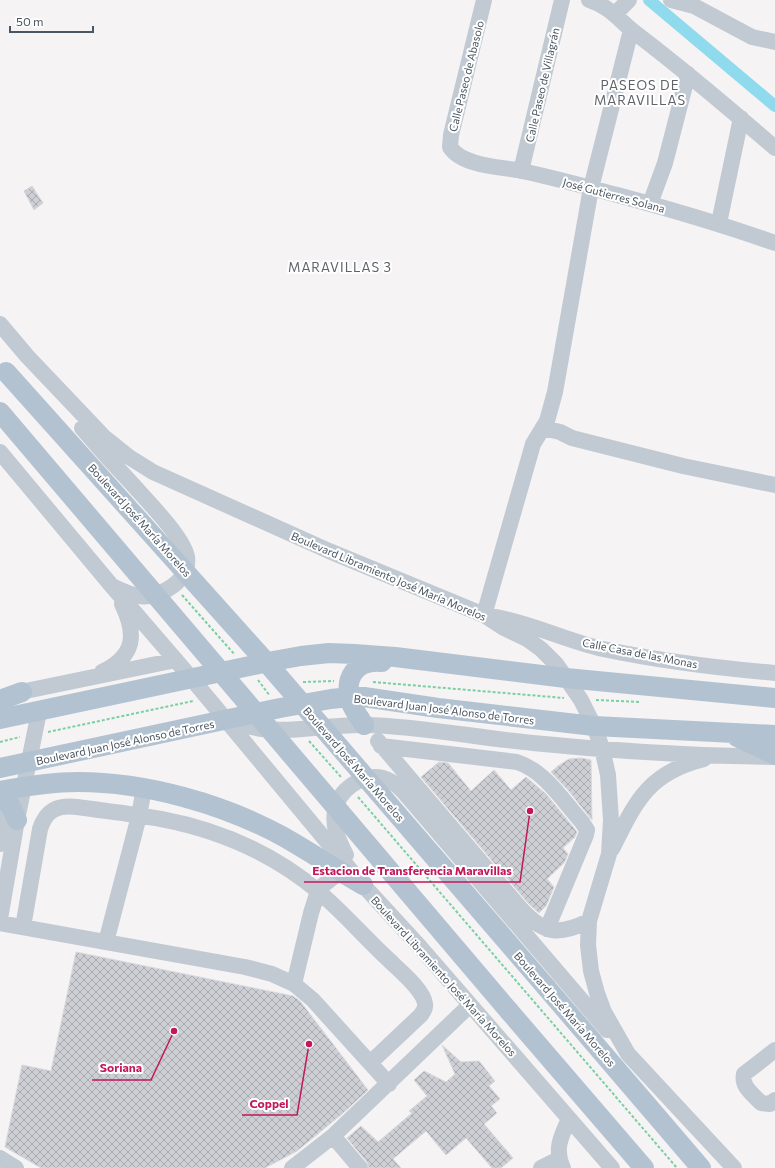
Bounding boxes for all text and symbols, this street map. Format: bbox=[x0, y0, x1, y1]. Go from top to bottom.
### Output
scale bar bbox=[10, 8, 93, 34]
text: 50 m bbox=[16, 14, 44, 28]
street label: Calle Paseo de Abasolo bbox=[446, 19, 486, 133]
street label: Calle Paseo de Villagrán bbox=[522, 26, 562, 144]
district label: PASEOS DE MARAVILLAS bbox=[594, 77, 686, 108]
street label: José Gutierres Solana bbox=[561, 175, 666, 216]
district label: MARAVILLAS 3 bbox=[288, 259, 392, 275]
street label: Boulevard José María Morelos bbox=[85, 461, 194, 580]
street label: Boulevard Libramiento José María Morelos bbox=[289, 529, 489, 624]
street label: Calle Casa de las Monas bbox=[581, 635, 699, 671]
street label: Boulevard Juan José Alonso de Torres bbox=[353, 691, 535, 728]
street label: Boulevard José María Morelos bbox=[300, 704, 407, 825]
street label: Boulevard Juan José Alonso de Torres bbox=[35, 717, 215, 768]
callout: Estacion de Transferencia Maravillas bbox=[304, 858, 520, 882]
text: Estacion de Transferencia Maravillas bbox=[312, 863, 512, 877]
street label: Boulevard Libramiento José María Morelos bbox=[368, 893, 519, 1059]
street label: Boulevard José María Morelos bbox=[511, 949, 618, 1070]
callout: Soriana bbox=[92, 1056, 151, 1080]
text: Soriana bbox=[100, 1060, 142, 1074]
callout: Coppel bbox=[242, 1091, 297, 1115]
text: Coppel bbox=[249, 1096, 289, 1110]

